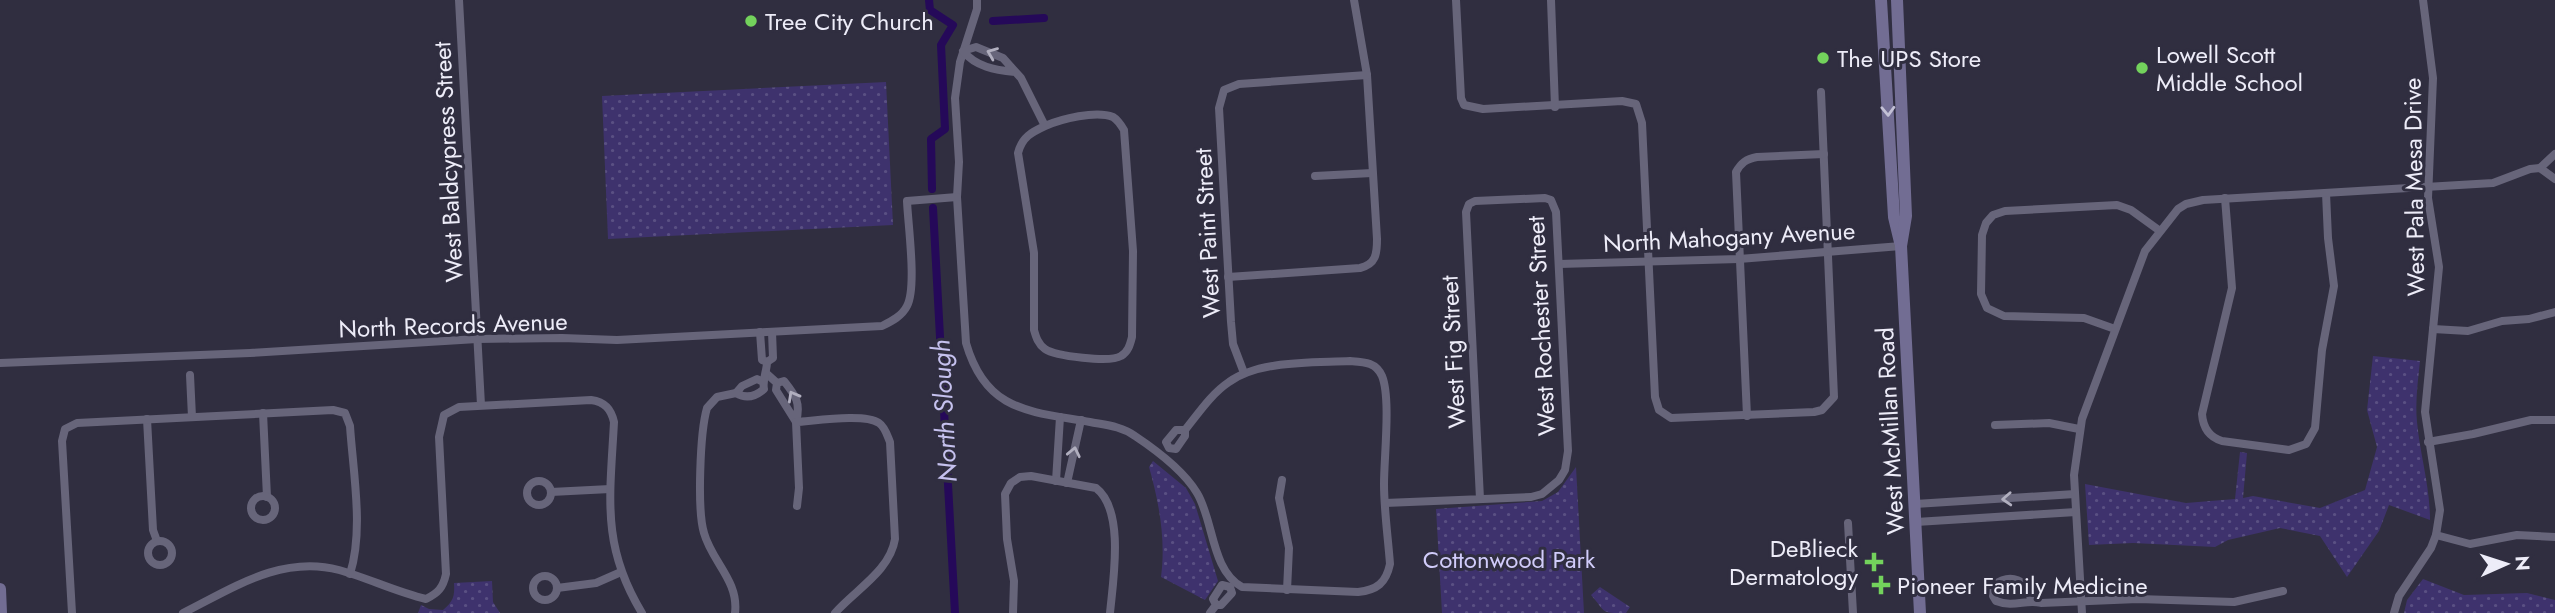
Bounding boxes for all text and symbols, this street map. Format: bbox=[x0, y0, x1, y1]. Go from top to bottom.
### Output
place label: Tree City Church bbox=[765, 4, 934, 39]
marker: Tree City Church bbox=[743, 13, 759, 29]
place label: Lowell Scott Middle School bbox=[2156, 37, 2303, 100]
street label: West Baldcypress Street bbox=[424, 41, 472, 283]
place label: The UPS Store bbox=[1837, 41, 1981, 76]
one-way arrow bbox=[986, 47, 999, 61]
marker: The UPS Store bbox=[1815, 50, 1831, 66]
marker: Lowell Scott Middle School bbox=[2134, 60, 2150, 76]
street label: West Pala Mesa Drive bbox=[2395, 77, 2433, 297]
one-way arrow bbox=[1880, 106, 1895, 117]
street label: West Paint Street bbox=[1185, 147, 1229, 319]
street label: North Mahogany Avenue bbox=[1602, 213, 1856, 261]
street label: West Rochester Street bbox=[1518, 215, 1564, 437]
street label: West Fig Street bbox=[1432, 274, 1474, 429]
street label: North Records Avenue bbox=[338, 304, 568, 346]
street label: West McMillan Road bbox=[1867, 326, 1913, 536]
water label: North Slough bbox=[921, 338, 967, 484]
one-way arrow bbox=[788, 391, 802, 403]
one-way arrow bbox=[1066, 446, 1081, 458]
one-way arrow bbox=[2001, 491, 2012, 506]
north arrow bbox=[2471, 529, 2541, 599]
place label: DeBlieck Dermatology bbox=[1729, 531, 1858, 594]
park label: Cottonwood Park bbox=[1423, 542, 1596, 577]
marker: DeBlieck Dermatology bbox=[1864, 552, 1884, 572]
text: N bbox=[2509, 555, 2536, 571]
place label: Pioneer Family Medicine bbox=[1897, 568, 2148, 603]
marker: Pioneer Family Medicine bbox=[1871, 575, 1891, 595]

